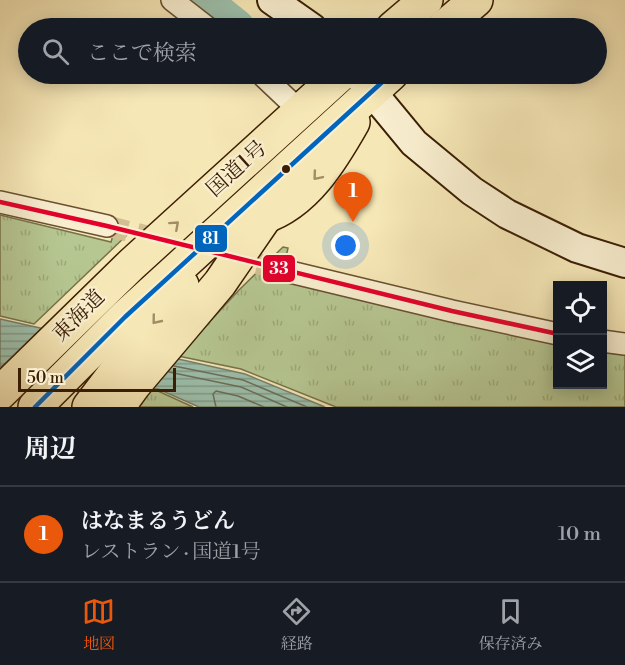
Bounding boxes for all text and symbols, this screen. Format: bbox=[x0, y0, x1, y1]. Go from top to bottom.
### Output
search box bbox=[18, 18, 607, 84]
icon: search bbox=[39, 35, 72, 68]
text: ここで検索 bbox=[87, 40, 197, 67]
street label: 国道1号 bbox=[202, 135, 272, 203]
unlabelled marker bbox=[280, 163, 292, 175]
one-way arrow bbox=[313, 169, 324, 180]
pin: 1 bbox=[334, 172, 372, 222]
one-way arrow bbox=[169, 221, 179, 232]
line badge: 81 bbox=[194, 224, 228, 253]
text: 81 bbox=[202, 229, 220, 249]
your location bbox=[331, 231, 360, 260]
line badge: 33 bbox=[262, 254, 296, 283]
text: 33 bbox=[269, 259, 289, 279]
map controls bbox=[553, 281, 607, 389]
button: locate bbox=[553, 281, 607, 335]
street label: 東海道 bbox=[48, 285, 110, 347]
one-way arrow bbox=[152, 313, 163, 324]
button: layers bbox=[553, 335, 607, 389]
scale bar bbox=[18, 365, 176, 392]
text: 50 m bbox=[27, 368, 64, 388]
text: 周辺 bbox=[24, 433, 76, 465]
text: はなまるうどん bbox=[81, 508, 235, 535]
text: 1 bbox=[39, 522, 48, 547]
text: 10 m bbox=[558, 522, 601, 547]
text: レストラン · 国道1号 bbox=[81, 540, 261, 565]
tab: 地図 bbox=[82, 595, 115, 654]
tab: 経路 bbox=[280, 595, 313, 654]
tab: 保存済み bbox=[478, 595, 542, 654]

